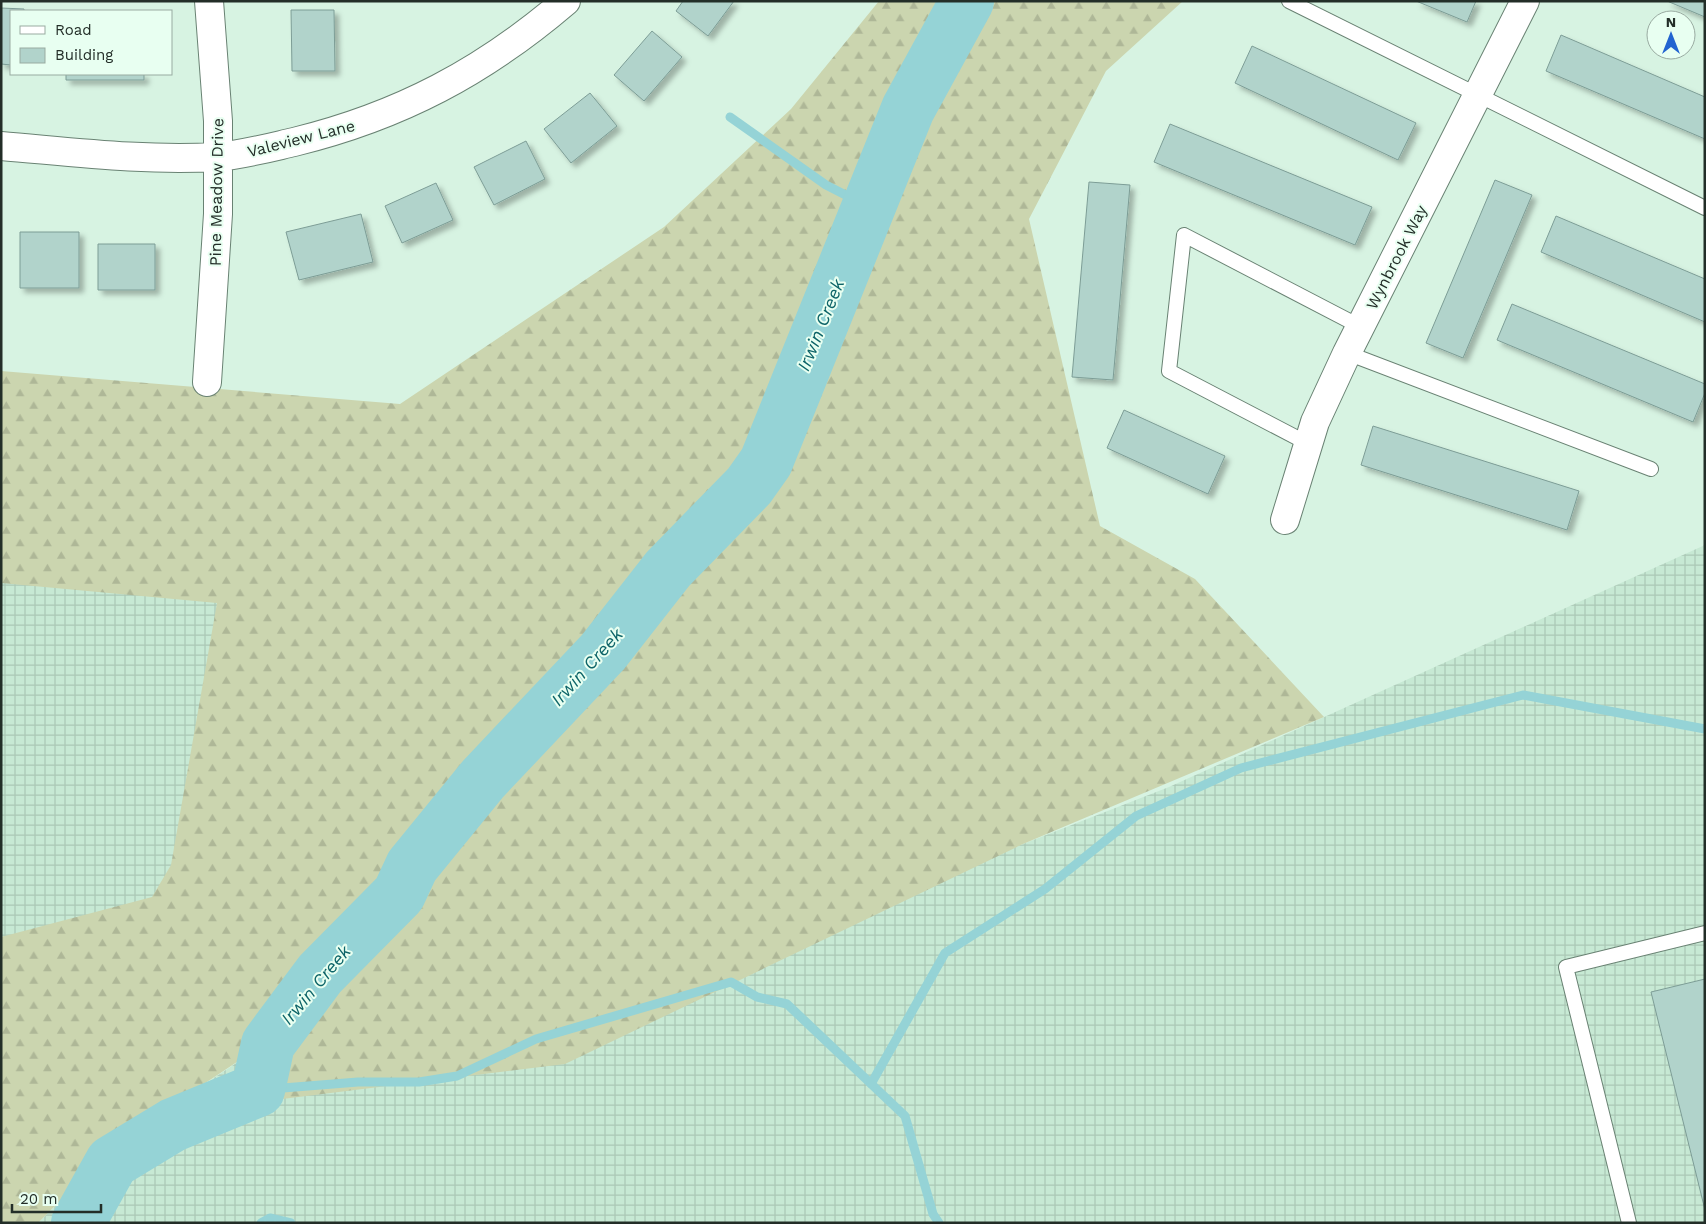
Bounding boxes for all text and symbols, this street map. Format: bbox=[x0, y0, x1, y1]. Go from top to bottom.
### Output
legend bbox=[10, 10, 172, 75]
north arrow bbox=[1646, 10, 1696, 60]
text: N bbox=[1666, 14, 1676, 30]
text: Road bbox=[55, 21, 92, 39]
text: Building bbox=[55, 46, 113, 64]
street label: Valeview Lane bbox=[245, 116, 357, 161]
street label: Pine Meadow Drive bbox=[206, 118, 227, 266]
street label: Wynbrook Way bbox=[1362, 201, 1431, 313]
water label: Irwin Creek bbox=[793, 275, 849, 374]
water label: Irwin Creek bbox=[546, 623, 628, 710]
water label: Irwin Creek bbox=[276, 940, 356, 1029]
scale bar bbox=[12, 1182, 101, 1214]
text: 20 m bbox=[20, 1190, 58, 1208]

